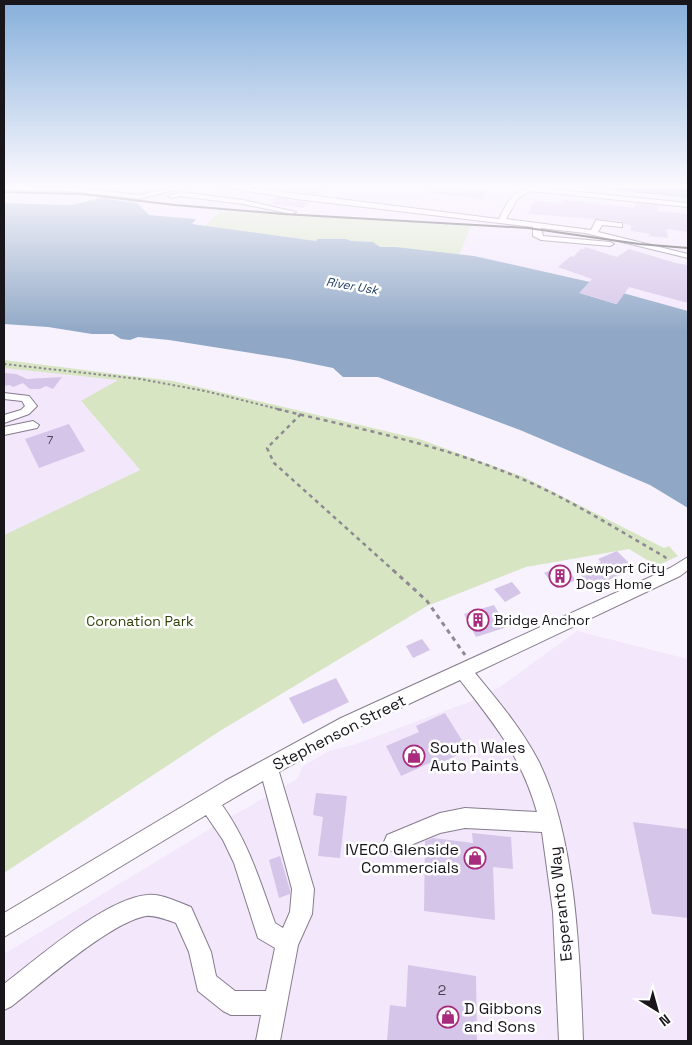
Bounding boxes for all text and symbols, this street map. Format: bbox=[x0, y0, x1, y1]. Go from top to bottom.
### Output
water label: River Usk bbox=[325, 274, 381, 299]
house number: 7 bbox=[47, 433, 53, 447]
place label: Newport City Dogs Home bbox=[576, 559, 665, 593]
building icon: Newport City Dogs Home bbox=[548, 564, 572, 588]
building icon: Bridge Anchor bbox=[466, 608, 490, 632]
place label: Bridge Anchor bbox=[494, 611, 590, 629]
park label: Coronation Park bbox=[86, 612, 194, 630]
street label: Stephenson Street bbox=[269, 690, 409, 775]
place label: South Wales Auto Paints bbox=[430, 737, 526, 776]
shop icon: South Wales Auto Paints bbox=[402, 744, 426, 768]
place label: IVECO Glenside Commercials bbox=[345, 839, 459, 878]
street label: Esperanto Way bbox=[544, 845, 577, 962]
shop icon: IVECO Glenside Commercials bbox=[463, 846, 487, 870]
house number: 2 bbox=[438, 981, 446, 999]
north arrow bbox=[632, 985, 682, 1035]
place label: D Gibbons and Sons bbox=[464, 998, 542, 1037]
shop icon: D Gibbons and Sons bbox=[436, 1005, 460, 1029]
text: N bbox=[656, 1010, 674, 1030]

